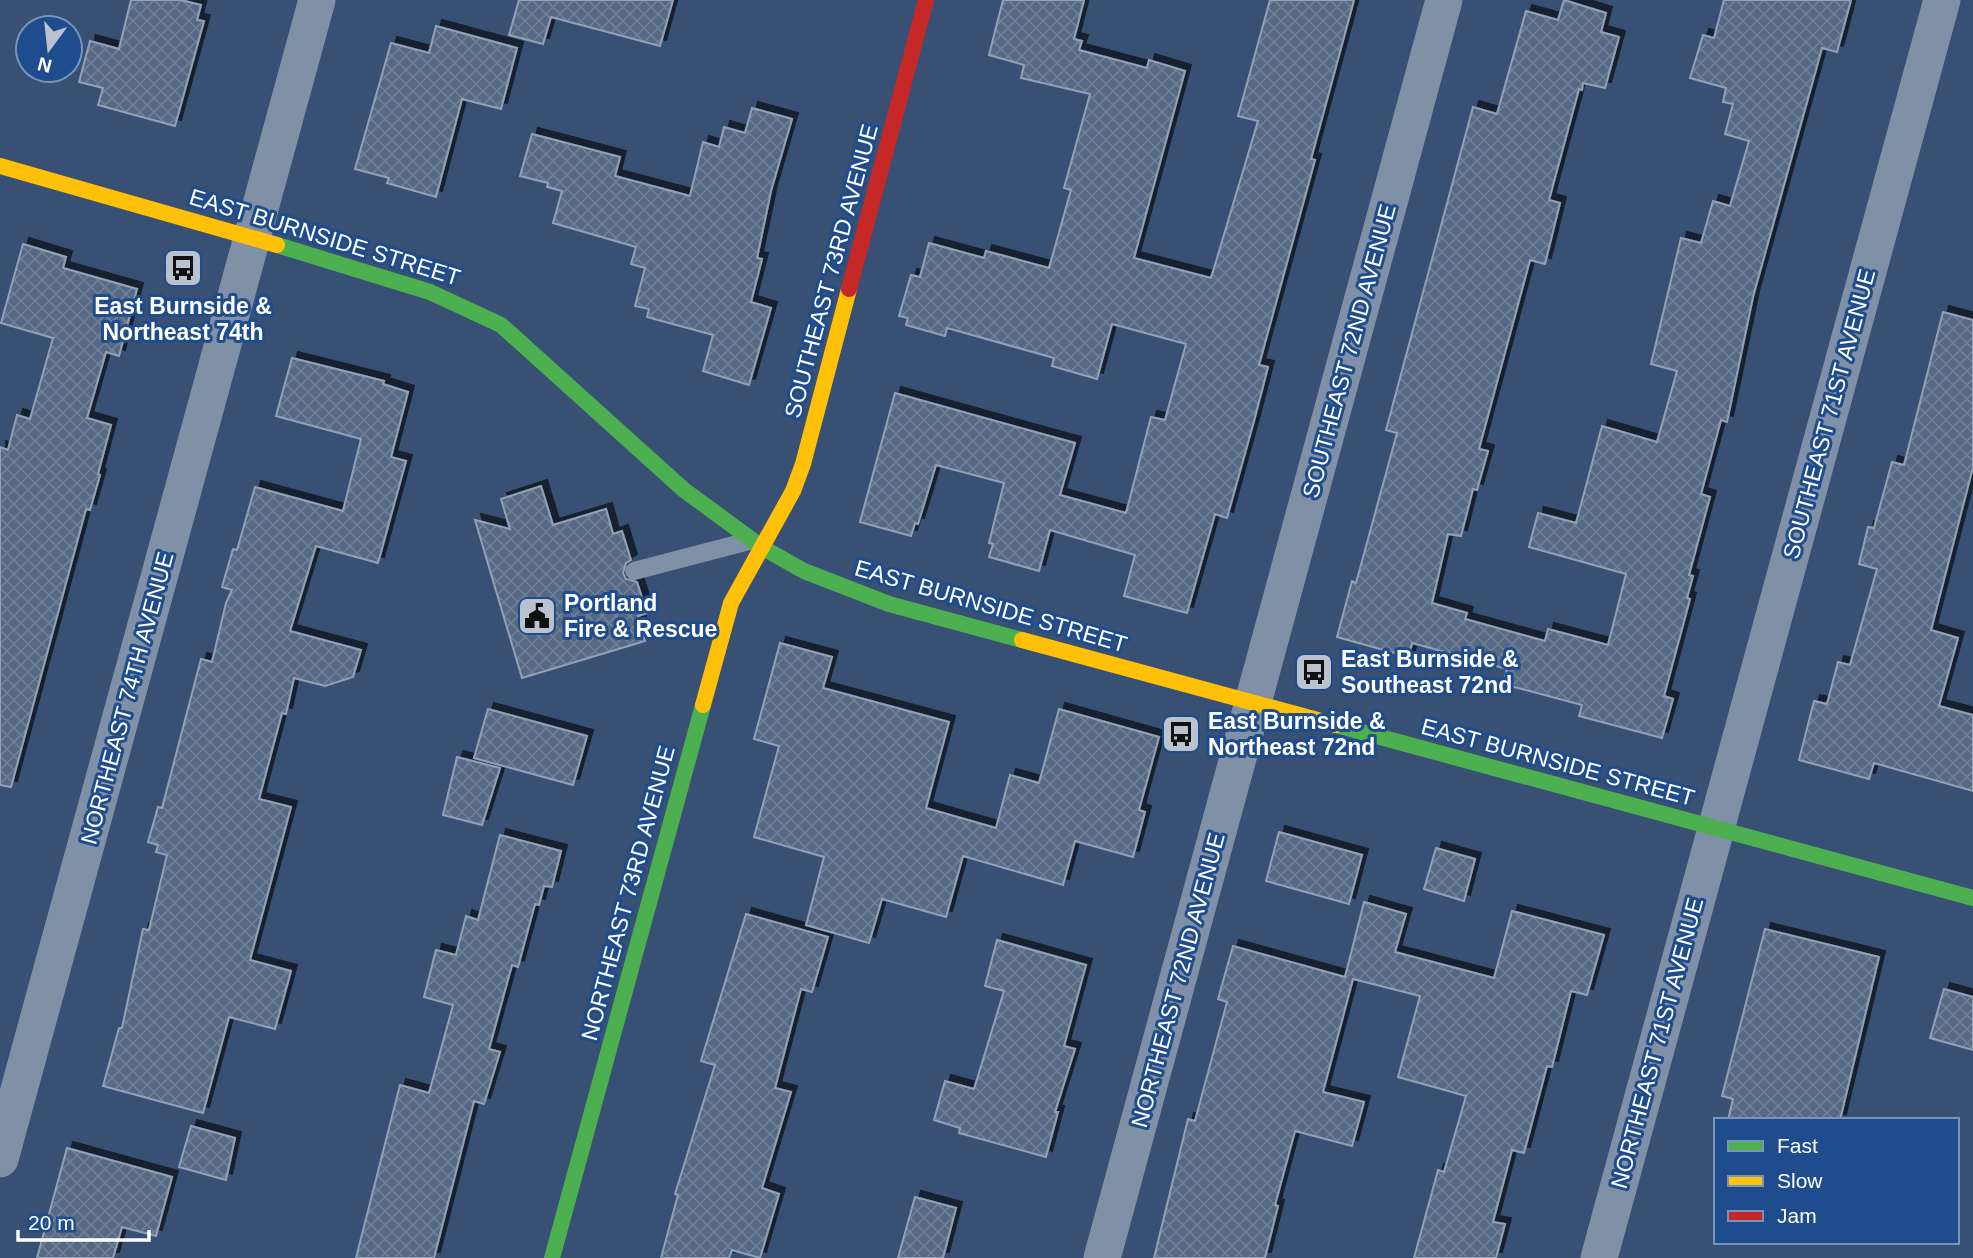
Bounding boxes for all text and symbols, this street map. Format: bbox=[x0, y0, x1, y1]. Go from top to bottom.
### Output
north arrow bbox=[14, 14, 84, 84]
text: N bbox=[35, 53, 54, 77]
street label: SOUTHEAST 73RD AVENUE bbox=[779, 121, 883, 421]
street label: EAST BURNSIDE STREET bbox=[186, 183, 464, 291]
street label: SOUTHEAST 72ND AVENUE bbox=[1297, 201, 1401, 501]
bus stop icon: East Burnside & Northeast 74th bbox=[162, 247, 204, 289]
street label: SOUTHEAST 71ST AVENUE bbox=[1778, 266, 1880, 562]
place label: East Burnside & Northeast 74th bbox=[94, 293, 272, 345]
street label: NORTHEAST 74TH AVENUE bbox=[75, 549, 179, 847]
street label: EAST BURNSIDE STREET bbox=[852, 555, 1130, 657]
place label: Portland Fire & Rescue bbox=[564, 590, 717, 642]
public building icon: Portland Fire & Rescue bbox=[516, 595, 558, 637]
place label: East Burnside & Southeast 72nd bbox=[1341, 646, 1519, 698]
bus stop icon: East Burnside & Southeast 72nd bbox=[1293, 651, 1335, 693]
place label: East Burnside & Northeast 72nd bbox=[1208, 708, 1386, 760]
bus stop icon: East Burnside & Northeast 72nd bbox=[1160, 713, 1202, 755]
street label: EAST BURNSIDE STREET bbox=[1418, 713, 1698, 811]
street label: NORTHEAST 73RD AVENUE bbox=[576, 743, 680, 1043]
street label: NORTHEAST 72ND AVENUE bbox=[1126, 830, 1230, 1130]
street label: NORTHEAST 71ST AVENUE bbox=[1606, 895, 1708, 1191]
legend bbox=[1714, 1118, 1959, 1244]
text: Fast bbox=[1777, 1134, 1818, 1157]
text: Slow bbox=[1777, 1169, 1823, 1192]
scale bar bbox=[18, 1198, 149, 1242]
text: Jam bbox=[1777, 1204, 1817, 1227]
text: 20 m bbox=[28, 1211, 75, 1234]

